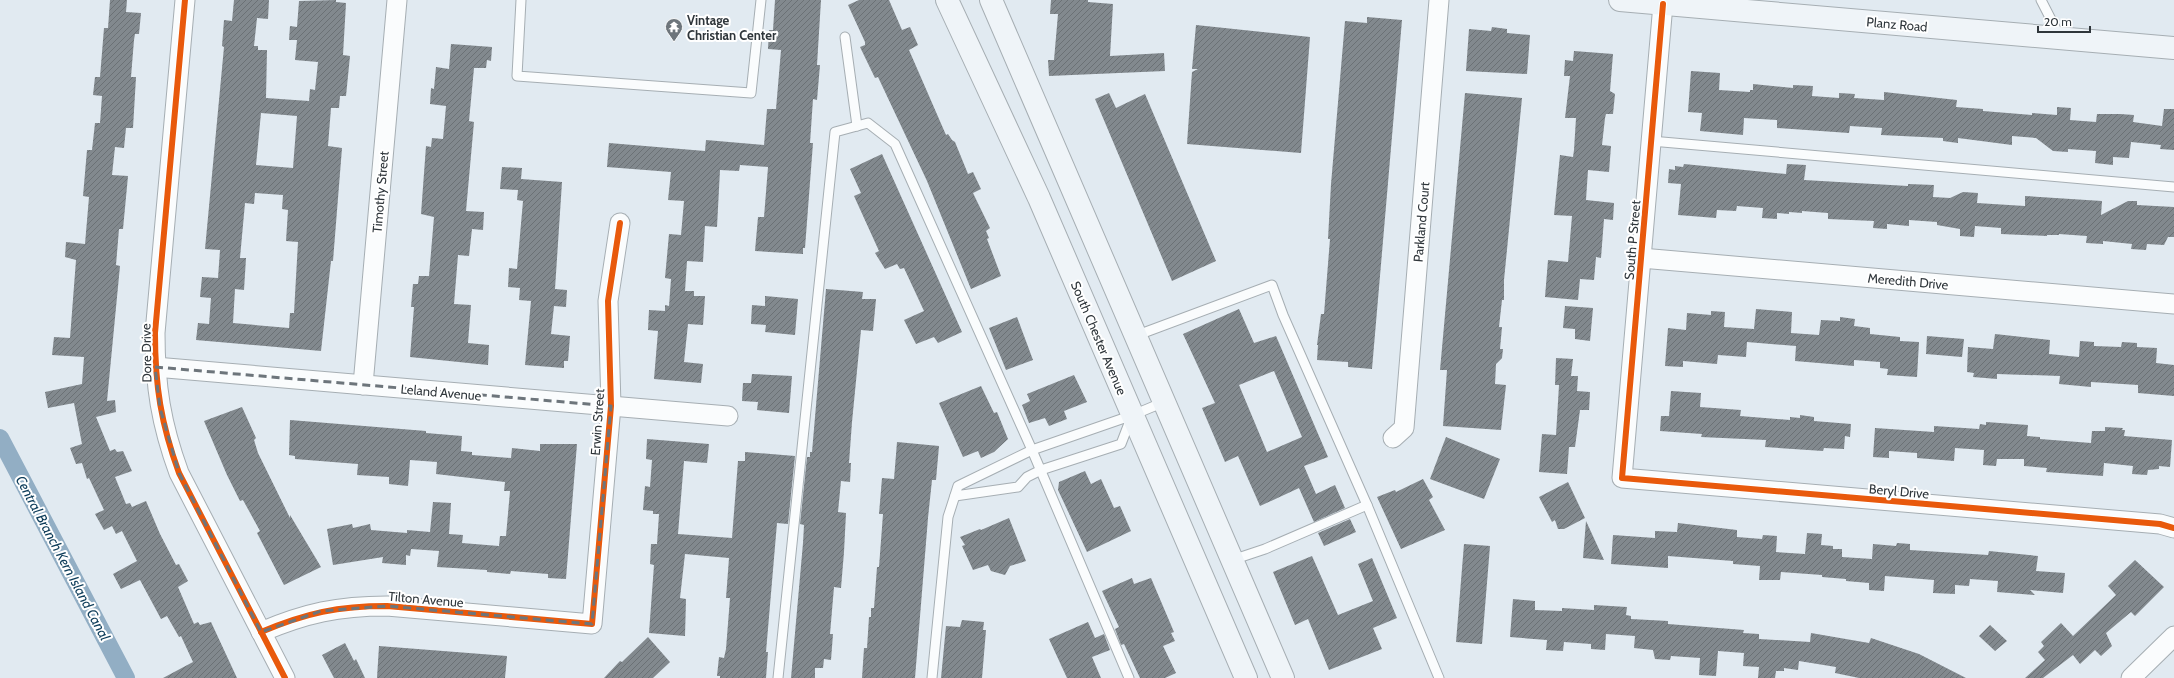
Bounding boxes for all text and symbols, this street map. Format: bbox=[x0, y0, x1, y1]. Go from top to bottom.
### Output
scale bar bbox=[2038, 8, 2090, 34]
place label: Vintage Christian Center bbox=[687, 12, 777, 43]
street label: Planz Road bbox=[1866, 13, 1928, 35]
text: 20 m bbox=[2044, 14, 2072, 29]
temple icon: Vintage Christian Center bbox=[664, 17, 684, 42]
street label: Timothy Street bbox=[368, 150, 392, 234]
street label: Parkland Court bbox=[1410, 181, 1433, 263]
street label: South P Street bbox=[1621, 199, 1643, 280]
street label: Meredith Drive bbox=[1867, 269, 1949, 293]
street label: South Chester Avenue bbox=[1068, 279, 1130, 398]
street label: Dore Drive bbox=[137, 323, 155, 383]
street label: Leland Avenue bbox=[400, 381, 482, 404]
street label: Erwin Street bbox=[587, 387, 607, 456]
water label: Central Branch Kern Island Canal bbox=[12, 472, 115, 644]
street label: Beryl Drive bbox=[1868, 480, 1930, 502]
street label: Tilton Avenue bbox=[388, 588, 465, 610]

